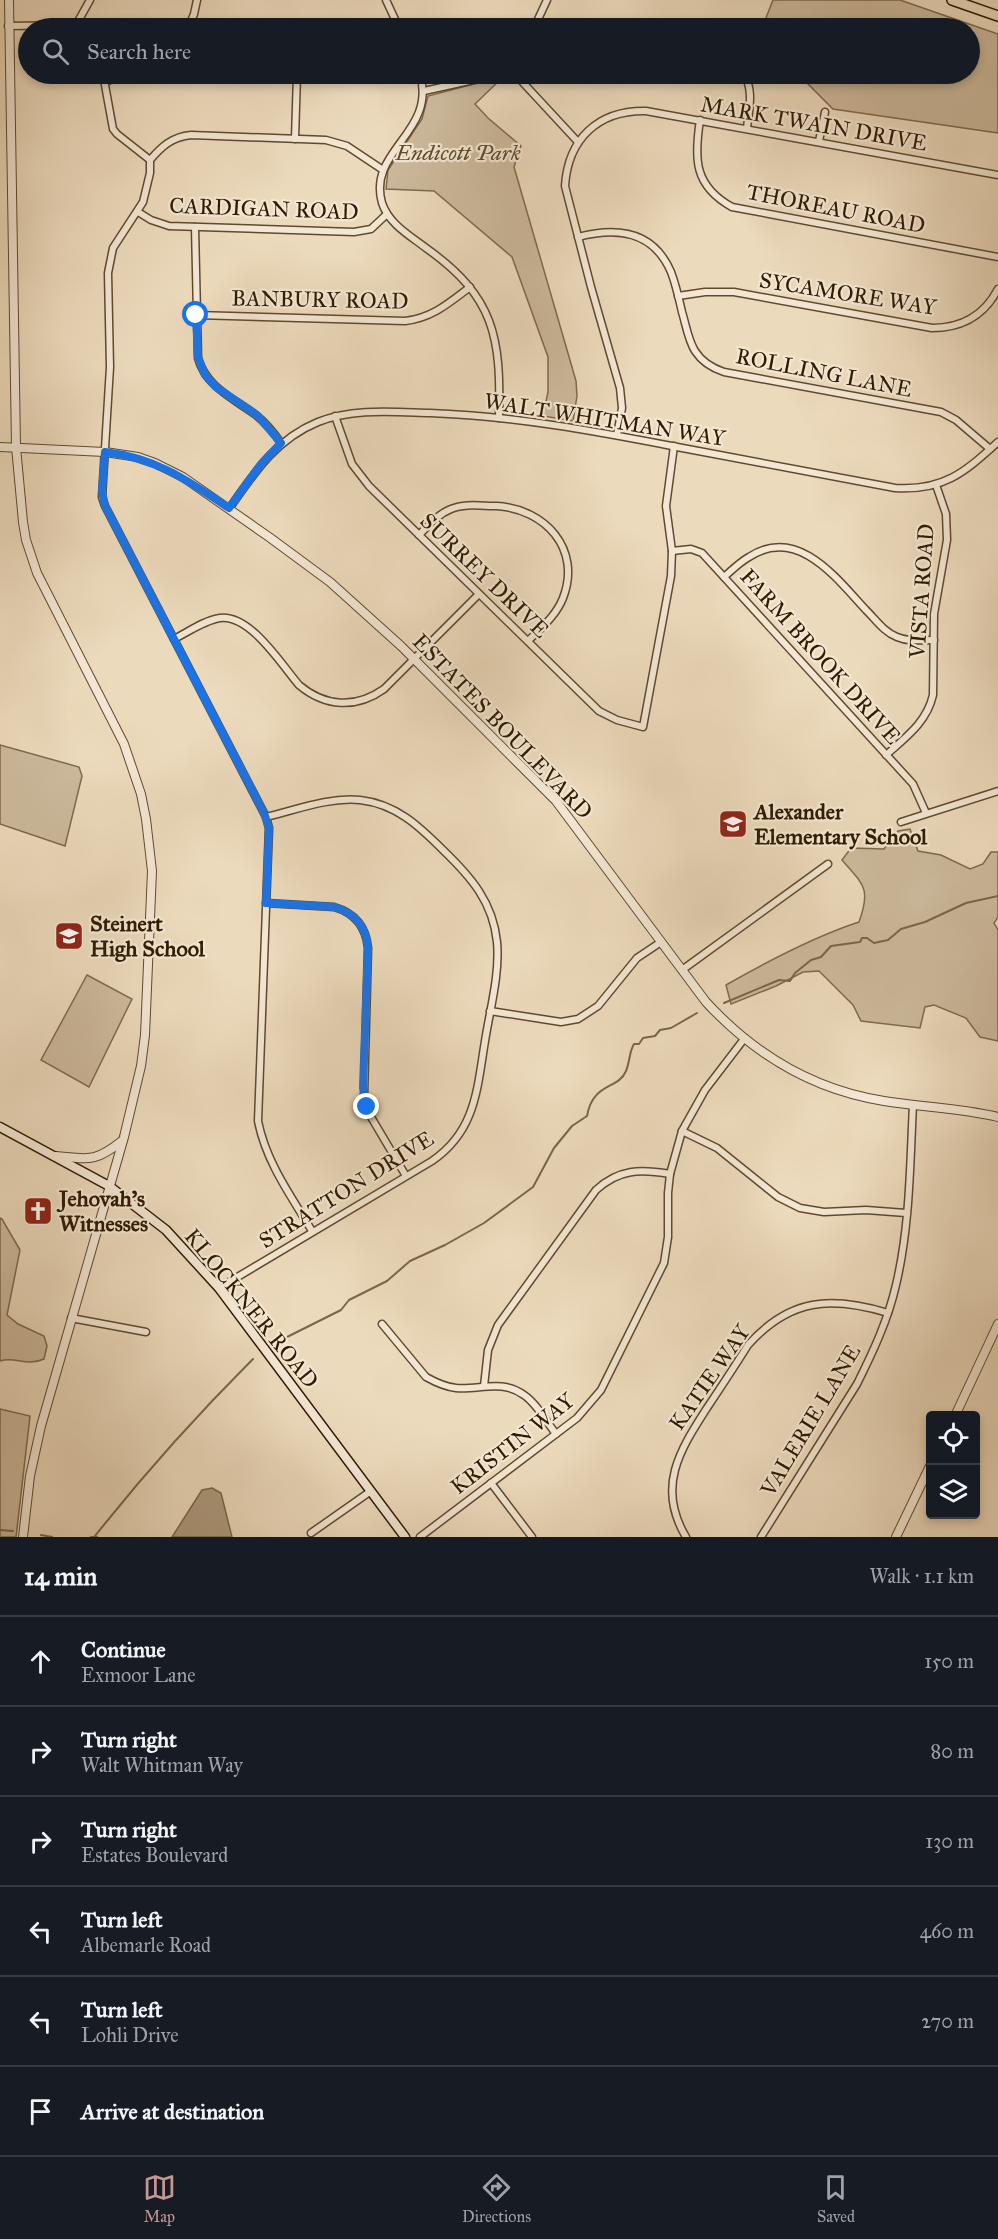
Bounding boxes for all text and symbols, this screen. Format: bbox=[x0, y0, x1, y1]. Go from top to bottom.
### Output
search box bbox=[18, 18, 980, 84]
icon: search bbox=[39, 35, 72, 68]
text: Search here bbox=[87, 38, 191, 65]
street label: MARK TWAIN DRIVE bbox=[699, 90, 929, 157]
park label: Endicott Park bbox=[394, 139, 521, 166]
street label: THOREAU ROAD bbox=[744, 178, 927, 239]
street label: CARDIGAN ROAD bbox=[169, 192, 359, 225]
street label: SYCAMORE WAY bbox=[757, 266, 939, 321]
street label: BANBURY ROAD bbox=[231, 284, 409, 315]
route start bbox=[182, 301, 208, 327]
street label: ROLLING LANE bbox=[734, 342, 914, 403]
street label: WALT WHITMAN WAY bbox=[482, 387, 728, 452]
street label: SURREY DRIVE bbox=[415, 507, 555, 644]
street label: VISTA ROAD bbox=[903, 523, 940, 660]
street label: FARM BROOK DRIVE bbox=[735, 563, 907, 750]
street label: ESTATES BOULEVARD bbox=[407, 628, 598, 825]
place label: Alexander Elementary School bbox=[752, 798, 928, 850]
school or university icon: Alexander Elementary School bbox=[717, 808, 749, 840]
place label: Steinert High School bbox=[90, 910, 206, 962]
school or university icon: Steinert High School bbox=[53, 920, 85, 952]
route end bbox=[353, 1093, 379, 1119]
street label: STRATTON DRIVE bbox=[254, 1125, 439, 1254]
place label: Jehovah's Witnesses bbox=[56, 1185, 148, 1237]
church icon: Jehovah's Witnesses bbox=[22, 1195, 54, 1227]
street label: KLOCKNER ROAD bbox=[179, 1223, 324, 1394]
street label: KATIE WAY bbox=[663, 1318, 756, 1435]
street label: VALERIE LANE bbox=[754, 1339, 866, 1502]
street label: KRISTIN WAY bbox=[445, 1386, 580, 1500]
map controls bbox=[926, 1411, 980, 1519]
button: locate bbox=[926, 1411, 980, 1465]
button: layers bbox=[926, 1465, 980, 1519]
text: 14 min bbox=[24, 1560, 97, 1592]
text: Walk · 1.1 km bbox=[869, 1564, 974, 1588]
text: Continue bbox=[81, 1636, 166, 1663]
icon: ahead bbox=[24, 1645, 57, 1678]
text: 150 m bbox=[924, 1649, 974, 1673]
text: Exmoor Lane bbox=[81, 1663, 196, 1687]
text: Turn right bbox=[81, 1726, 177, 1753]
icon: right bbox=[24, 1735, 57, 1768]
text: 80 m bbox=[931, 1739, 974, 1763]
text: Walt Whitman Way bbox=[81, 1753, 243, 1777]
text: Turn right bbox=[81, 1816, 177, 1843]
icon: right bbox=[24, 1825, 57, 1858]
text: 130 m bbox=[925, 1829, 974, 1853]
text: Estates Boulevard bbox=[81, 1843, 228, 1867]
text: Turn left bbox=[81, 1906, 163, 1933]
icon: left bbox=[24, 1915, 57, 1948]
text: 460 m bbox=[920, 1919, 974, 1943]
text: Albemarle Road bbox=[81, 1933, 211, 1957]
text: Turn left bbox=[81, 1996, 163, 2023]
icon: left bbox=[24, 2005, 57, 2038]
text: 270 m bbox=[921, 2009, 974, 2033]
text: Lohli Drive bbox=[81, 2023, 178, 2047]
icon: arrive bbox=[24, 2095, 57, 2128]
text: Arrive at destination bbox=[81, 2098, 264, 2125]
tab: Map bbox=[143, 2171, 176, 2226]
tab: Directions bbox=[462, 2171, 531, 2226]
tab: Saved bbox=[817, 2171, 855, 2226]

